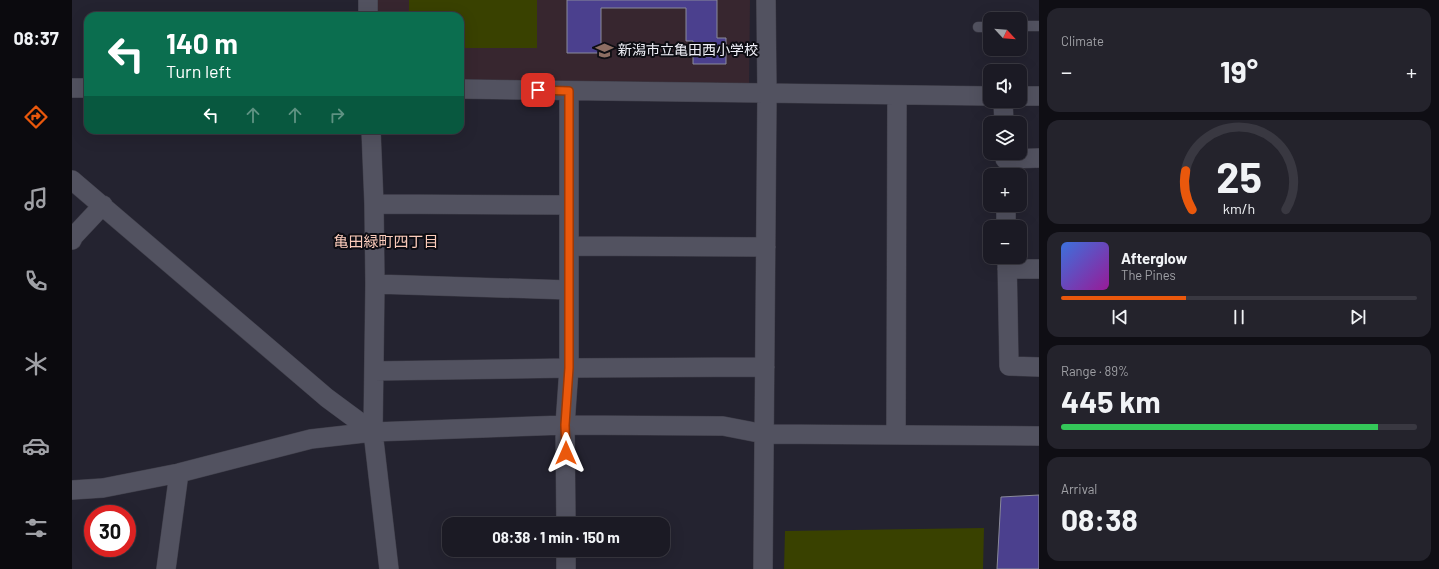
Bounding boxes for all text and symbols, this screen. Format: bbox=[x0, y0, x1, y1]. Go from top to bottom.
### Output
north arrow bbox=[983, 12, 1027, 56]
map controls bbox=[983, 12, 1027, 264]
text: 140 m bbox=[166, 26, 238, 60]
text: 08:37 bbox=[13, 27, 59, 49]
icon: left bbox=[100, 28, 152, 80]
text: Climate bbox=[1061, 33, 1104, 49]
school or university icon: 新潟市立亀田西小学校 bbox=[595, 40, 615, 60]
place label: 新潟市立亀田西小学校 bbox=[618, 41, 758, 58]
text: 19° bbox=[1220, 53, 1258, 89]
text: − bbox=[1061, 58, 1072, 84]
text: + bbox=[1406, 58, 1417, 84]
text: Turn left bbox=[166, 60, 232, 82]
button: sound bbox=[983, 64, 1027, 108]
pin bbox=[521, 73, 555, 107]
icon: arrive bbox=[527, 79, 549, 101]
icon: directions bbox=[22, 103, 50, 131]
icon: left bbox=[200, 104, 222, 126]
icon: ahead bbox=[242, 104, 264, 126]
icon: ahead bbox=[284, 104, 306, 126]
icon: right bbox=[326, 104, 348, 126]
button: layers bbox=[983, 116, 1027, 160]
text: 25 bbox=[1216, 151, 1262, 201]
button: + bbox=[983, 168, 1027, 212]
icon: music bbox=[22, 185, 50, 213]
text: km/h bbox=[1223, 200, 1255, 217]
button: − bbox=[983, 220, 1027, 264]
district label: 亀田緑町四丁目 bbox=[333, 232, 439, 250]
text: Afterglow bbox=[1121, 249, 1187, 267]
icon: phone bbox=[22, 267, 50, 295]
text: The Pines bbox=[1121, 267, 1176, 283]
icon: previous bbox=[1109, 306, 1131, 328]
icon: pause bbox=[1228, 306, 1250, 328]
icon: next bbox=[1347, 306, 1369, 328]
icon: climate bbox=[22, 350, 50, 378]
text: Range · 89% bbox=[1061, 363, 1129, 379]
text: 445 km bbox=[1061, 383, 1161, 419]
icon: car bbox=[22, 432, 50, 460]
position arrow bbox=[545, 432, 587, 474]
text: Arrival bbox=[1061, 481, 1097, 497]
text: 08:38 bbox=[1061, 501, 1138, 537]
speed limit sign: 30 bbox=[84, 505, 136, 557]
icon: filters bbox=[22, 514, 50, 542]
text: 08:38 · 1 min · 150 m bbox=[492, 528, 620, 546]

